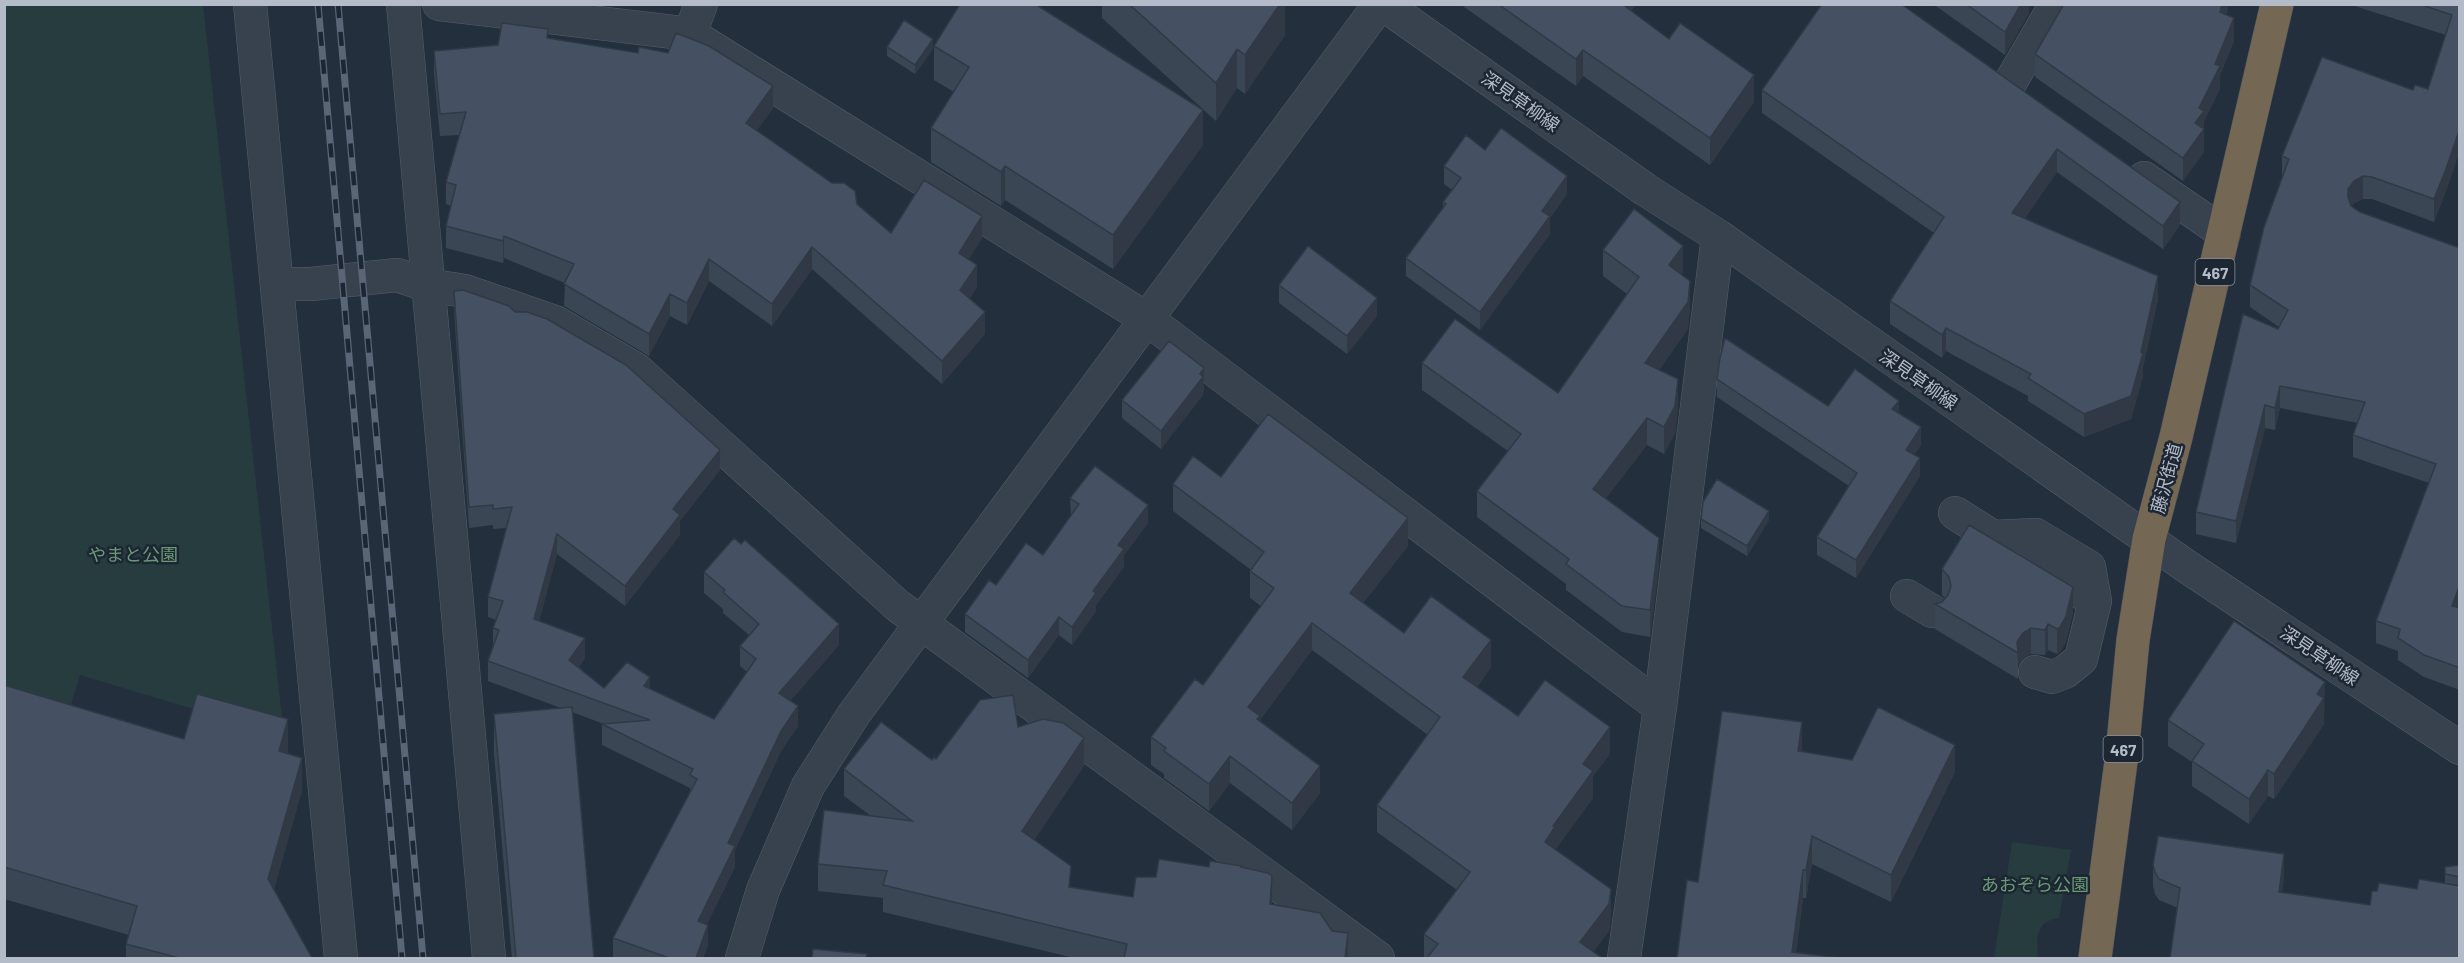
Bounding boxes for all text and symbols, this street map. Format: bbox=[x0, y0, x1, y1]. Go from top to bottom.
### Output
street label: 深見草柳線 bbox=[1478, 66, 1564, 136]
road number: 467 bbox=[2196, 259, 2234, 285]
street label: 深見草柳線 bbox=[1876, 344, 1962, 414]
street label: 藤沢街道 bbox=[2146, 440, 2186, 516]
park label: やまと公園 bbox=[88, 543, 178, 565]
street label: 深見草柳線 bbox=[2277, 621, 2363, 689]
road number: 467 bbox=[2104, 736, 2142, 762]
park label: あおぞら公園 bbox=[1981, 873, 2089, 895]

